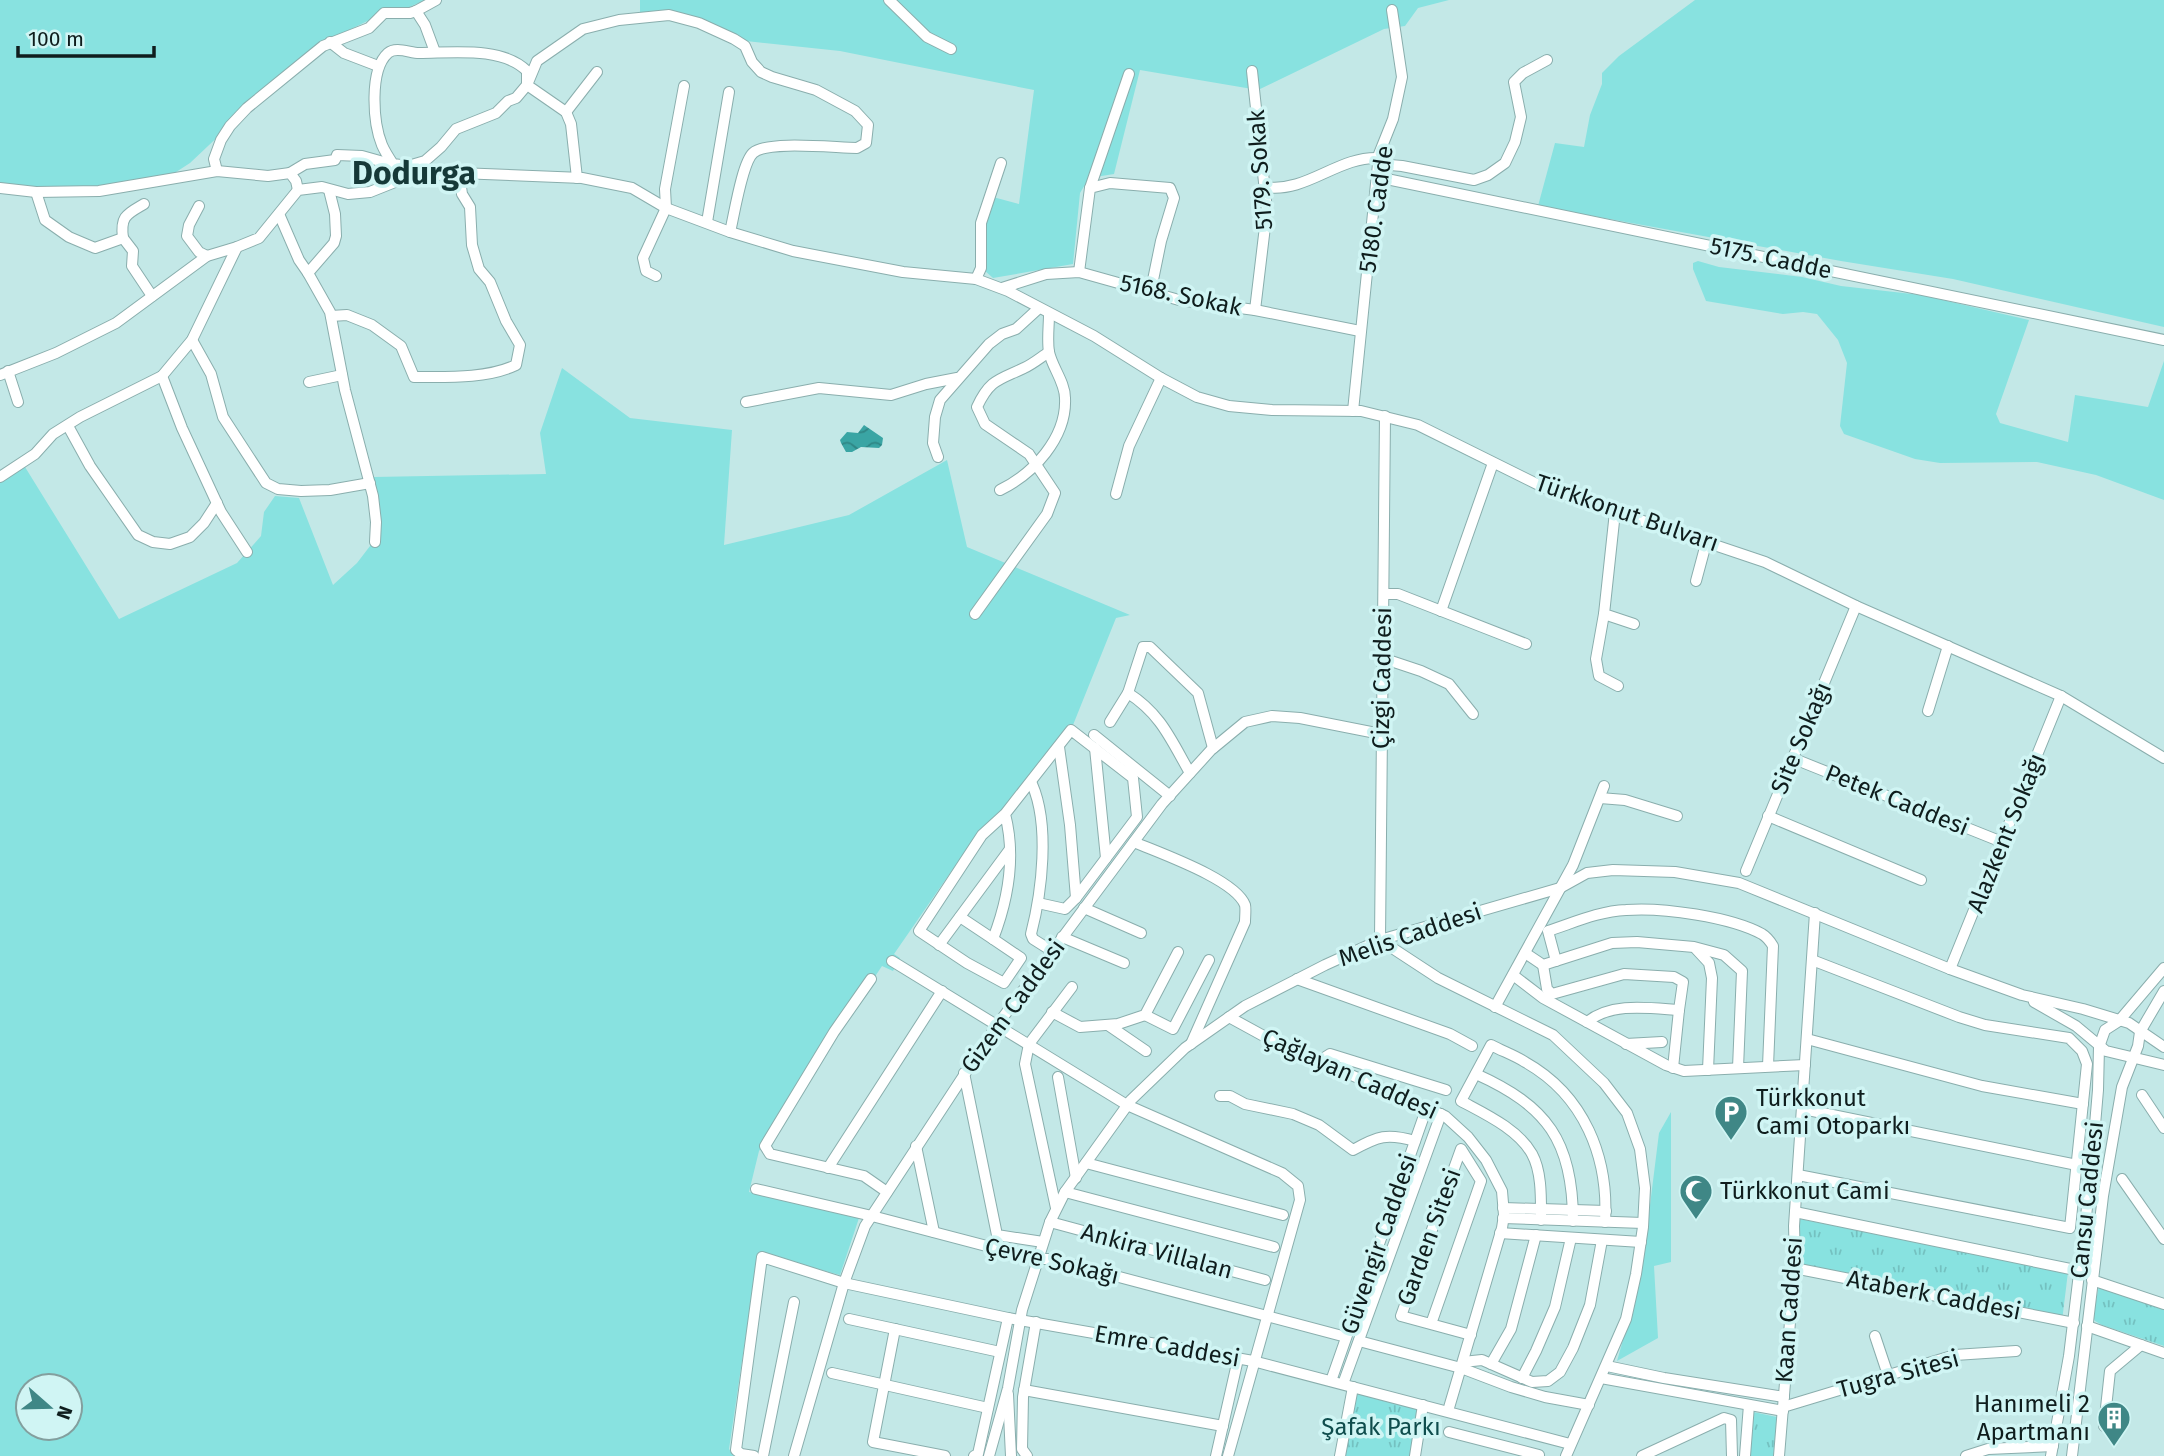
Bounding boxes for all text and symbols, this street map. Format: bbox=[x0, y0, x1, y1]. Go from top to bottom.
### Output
scale bar bbox=[18, 14, 154, 58]
text: 100 m bbox=[28, 26, 84, 52]
street label: 5179. Sokak bbox=[1242, 108, 1278, 231]
street label: 5180. Cadde bbox=[1353, 144, 1399, 274]
district label: Dodurga bbox=[352, 154, 476, 192]
street label: 5175. Cadde bbox=[1708, 231, 1834, 285]
street label: 5168. Sokak bbox=[1118, 268, 1245, 322]
street label: Türkkonut Bulvarı bbox=[1532, 469, 1722, 557]
street label: Çizgi Caddesi bbox=[1367, 607, 1397, 749]
street label: Site Sokağı bbox=[1765, 678, 1837, 798]
street label: Alazkent Sokağı bbox=[1961, 749, 2051, 917]
street label: Petek Caddesi bbox=[1821, 758, 1973, 842]
street label: Melis Caddesi bbox=[1335, 897, 1485, 973]
street label: Gizem Caddesi bbox=[955, 934, 1071, 1078]
street label: Çağlayan Caddesi bbox=[1258, 1023, 1442, 1125]
place label: Türkkonut Cami Otoparkı bbox=[1756, 1084, 1910, 1140]
parking icon: Türkkonut Cami Otoparkı bbox=[1712, 1093, 1750, 1142]
street label: Cansu Caddesi bbox=[2065, 1120, 2109, 1280]
street label: Güvengir Caddesi bbox=[1335, 1150, 1423, 1338]
street label: Garden Sitesi bbox=[1391, 1165, 1467, 1309]
mosque icon: Türkkonut Cami bbox=[1677, 1172, 1715, 1221]
place label: Türkkonut Cami bbox=[1720, 1177, 1890, 1205]
street label: Ankira Villalan bbox=[1078, 1217, 1236, 1285]
street label: Çevre Sokağı bbox=[982, 1232, 1122, 1290]
street label: Kaan Caddesi bbox=[1770, 1236, 1808, 1384]
street label: Ataberk Caddesi bbox=[1845, 1264, 2023, 1326]
street label: Emre Caddesi bbox=[1092, 1319, 1242, 1373]
street label: Tugra Sitesi bbox=[1834, 1344, 1962, 1404]
north arrow bbox=[14, 1372, 84, 1442]
place label: Hanımeli 2 Apartmanı bbox=[1974, 1390, 2090, 1446]
building icon: Hanımeli 2 Apartmanı bbox=[2095, 1399, 2133, 1448]
text: N bbox=[52, 1403, 77, 1423]
park label: Şafak Parkı bbox=[1321, 1413, 1441, 1441]

